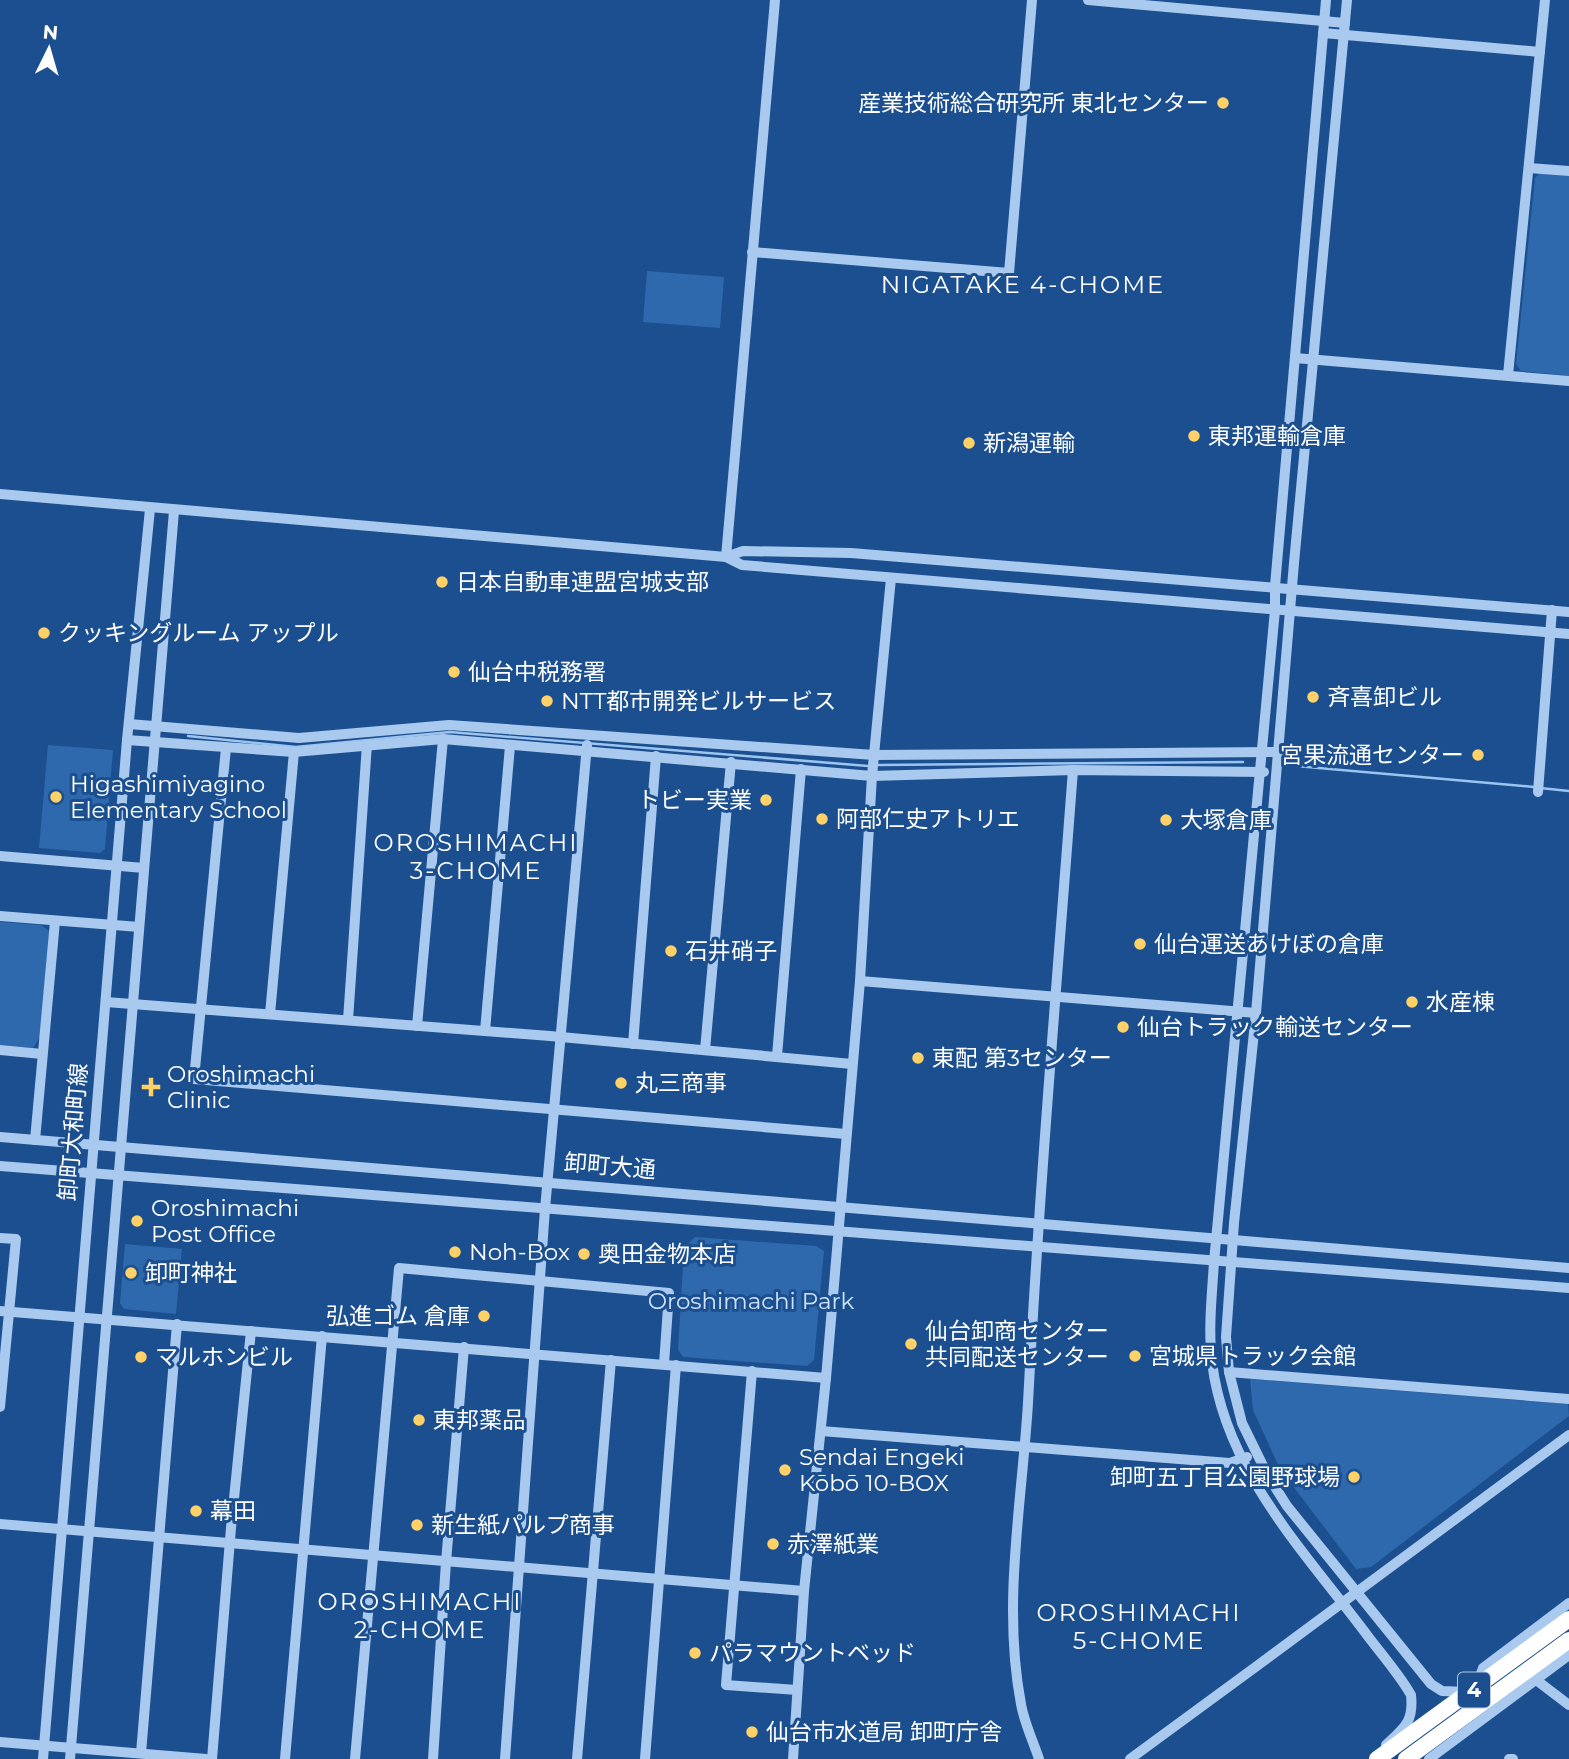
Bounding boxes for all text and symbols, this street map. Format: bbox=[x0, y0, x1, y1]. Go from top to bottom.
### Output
north arrow bbox=[14, 14, 84, 84]
text: N bbox=[42, 20, 59, 45]
place label: 産業技術総合研究所 東北センター bbox=[858, 89, 1209, 117]
marker: 産業技術総合研究所 東北センター bbox=[1215, 95, 1231, 111]
district label: NIGATAKE 4-CHOME bbox=[881, 270, 1165, 299]
place label: 東邦運輸倉庫 bbox=[1208, 422, 1346, 450]
marker: 東邦運輸倉庫 bbox=[1186, 428, 1202, 444]
place label: 新潟運輸 bbox=[983, 429, 1075, 457]
marker: 新潟運輸 bbox=[961, 435, 977, 451]
place label: 日本自動車連盟宮城支部 bbox=[456, 568, 709, 596]
marker: 日本自動車連盟宮城支部 bbox=[434, 574, 450, 590]
place label: クッキングルーム アップル bbox=[58, 619, 339, 647]
marker: クッキングルーム アップル bbox=[36, 625, 52, 641]
place label: 仙台中税務署 bbox=[468, 658, 606, 686]
marker: 仙台中税務署 bbox=[446, 664, 462, 680]
place label: 斉喜卸ビル bbox=[1327, 683, 1442, 711]
place label: NTT都市開発ビルサービス bbox=[561, 687, 836, 715]
marker: 斉喜卸ビル bbox=[1305, 689, 1321, 705]
marker: NTT都市開発ビルサービス bbox=[539, 693, 555, 709]
place label: 宮果流通センター bbox=[1280, 741, 1464, 769]
marker: 宮果流通センター bbox=[1470, 747, 1486, 763]
place label: Higashimiyagino Elementary School bbox=[70, 770, 287, 824]
place label: トビー実業 bbox=[637, 786, 752, 814]
marker: Higashimiyagino Elementary School bbox=[48, 789, 64, 805]
marker: トビー実業 bbox=[758, 792, 774, 808]
place label: 阿部仁史アトリエ bbox=[836, 805, 1020, 833]
place label: 大塚倉庫 bbox=[1180, 806, 1272, 834]
marker: 阿部仁史アトリエ bbox=[814, 811, 830, 827]
marker: 大塚倉庫 bbox=[1158, 812, 1174, 828]
district label: OROSHIMACHI 3-CHOME bbox=[374, 828, 578, 885]
place label: 仙台運送あけぼの倉庫 bbox=[1154, 930, 1384, 958]
marker: 仙台運送あけぼの倉庫 bbox=[1132, 936, 1148, 952]
place label: 石井硝子 bbox=[685, 937, 777, 965]
marker: 石井硝子 bbox=[663, 943, 679, 959]
place label: 水産棟 bbox=[1426, 988, 1495, 1016]
marker: 水産棟 bbox=[1404, 994, 1420, 1010]
place label: 仙台トラック輸送センター bbox=[1137, 1013, 1413, 1041]
marker: 仙台トラック輸送センター bbox=[1115, 1019, 1131, 1035]
place label: 東配 第3センター bbox=[932, 1044, 1112, 1072]
marker: 東配 第3センター bbox=[910, 1050, 926, 1066]
place label: Oroshimachi Clinic bbox=[167, 1060, 315, 1114]
street label: 卸町大和町線 bbox=[53, 1062, 93, 1202]
place label: 丸三商事 bbox=[635, 1069, 727, 1097]
marker: 丸三商事 bbox=[613, 1075, 629, 1091]
marker: Oroshimachi Clinic bbox=[141, 1077, 161, 1097]
street label: 卸町大通 bbox=[563, 1148, 657, 1184]
place label: Oroshimachi Post Office bbox=[151, 1194, 299, 1248]
marker: Oroshimachi Post Office bbox=[129, 1213, 145, 1229]
place label: Noh-Box bbox=[469, 1238, 570, 1266]
place label: 奥田金物本店 bbox=[598, 1240, 736, 1268]
marker: Noh-Box bbox=[447, 1244, 463, 1260]
marker: 奥田金物本店 bbox=[576, 1246, 592, 1262]
place label: 卸町神社 bbox=[145, 1259, 237, 1287]
marker: 卸町神社 bbox=[123, 1265, 139, 1281]
park label: Oroshimachi Park bbox=[648, 1287, 855, 1315]
place label: 弘進ゴム 倉庫 bbox=[326, 1302, 470, 1330]
marker: 弘進ゴム 倉庫 bbox=[476, 1308, 492, 1324]
place label: 仙台卸商センター 共同配送センター bbox=[925, 1317, 1109, 1371]
marker: 仙台卸商センター 共同配送センター bbox=[903, 1336, 919, 1352]
place label: 宮城県トラック会館 bbox=[1149, 1342, 1356, 1370]
place label: マルホンビル bbox=[155, 1343, 293, 1371]
marker: 宮城県トラック会館 bbox=[1127, 1348, 1143, 1364]
marker: マルホンビル bbox=[133, 1349, 149, 1365]
place label: 東邦薬品 bbox=[433, 1406, 525, 1434]
marker: 東邦薬品 bbox=[411, 1412, 427, 1428]
place label: Sendai Engeki Kōbō 10-BOX bbox=[799, 1443, 965, 1497]
marker: Sendai Engeki Kōbō 10-BOX bbox=[777, 1462, 793, 1478]
place label: 卸町五丁目公園野球場 bbox=[1110, 1463, 1340, 1491]
marker: 卸町五丁目公園野球場 bbox=[1346, 1469, 1362, 1485]
place label: 幕田 bbox=[210, 1497, 256, 1525]
marker: 幕田 bbox=[188, 1503, 204, 1519]
place label: 新生紙パルプ商事 bbox=[431, 1511, 615, 1539]
marker: 新生紙パルプ商事 bbox=[409, 1517, 425, 1533]
place label: 赤澤紙業 bbox=[787, 1530, 879, 1558]
marker: 赤澤紙業 bbox=[765, 1536, 781, 1552]
district label: OROSHIMACHI 2-CHOME bbox=[318, 1587, 522, 1644]
district label: OROSHIMACHI 5-CHOME bbox=[1037, 1598, 1241, 1655]
place label: パラマウントベッド bbox=[709, 1639, 916, 1667]
marker: パラマウントベッド bbox=[687, 1645, 703, 1661]
road number: 4 bbox=[1458, 1672, 1490, 1708]
place label: 仙台市水道局 卸町庁舎 bbox=[766, 1718, 1002, 1746]
marker: 仙台市水道局 卸町庁舎 bbox=[744, 1724, 760, 1740]

